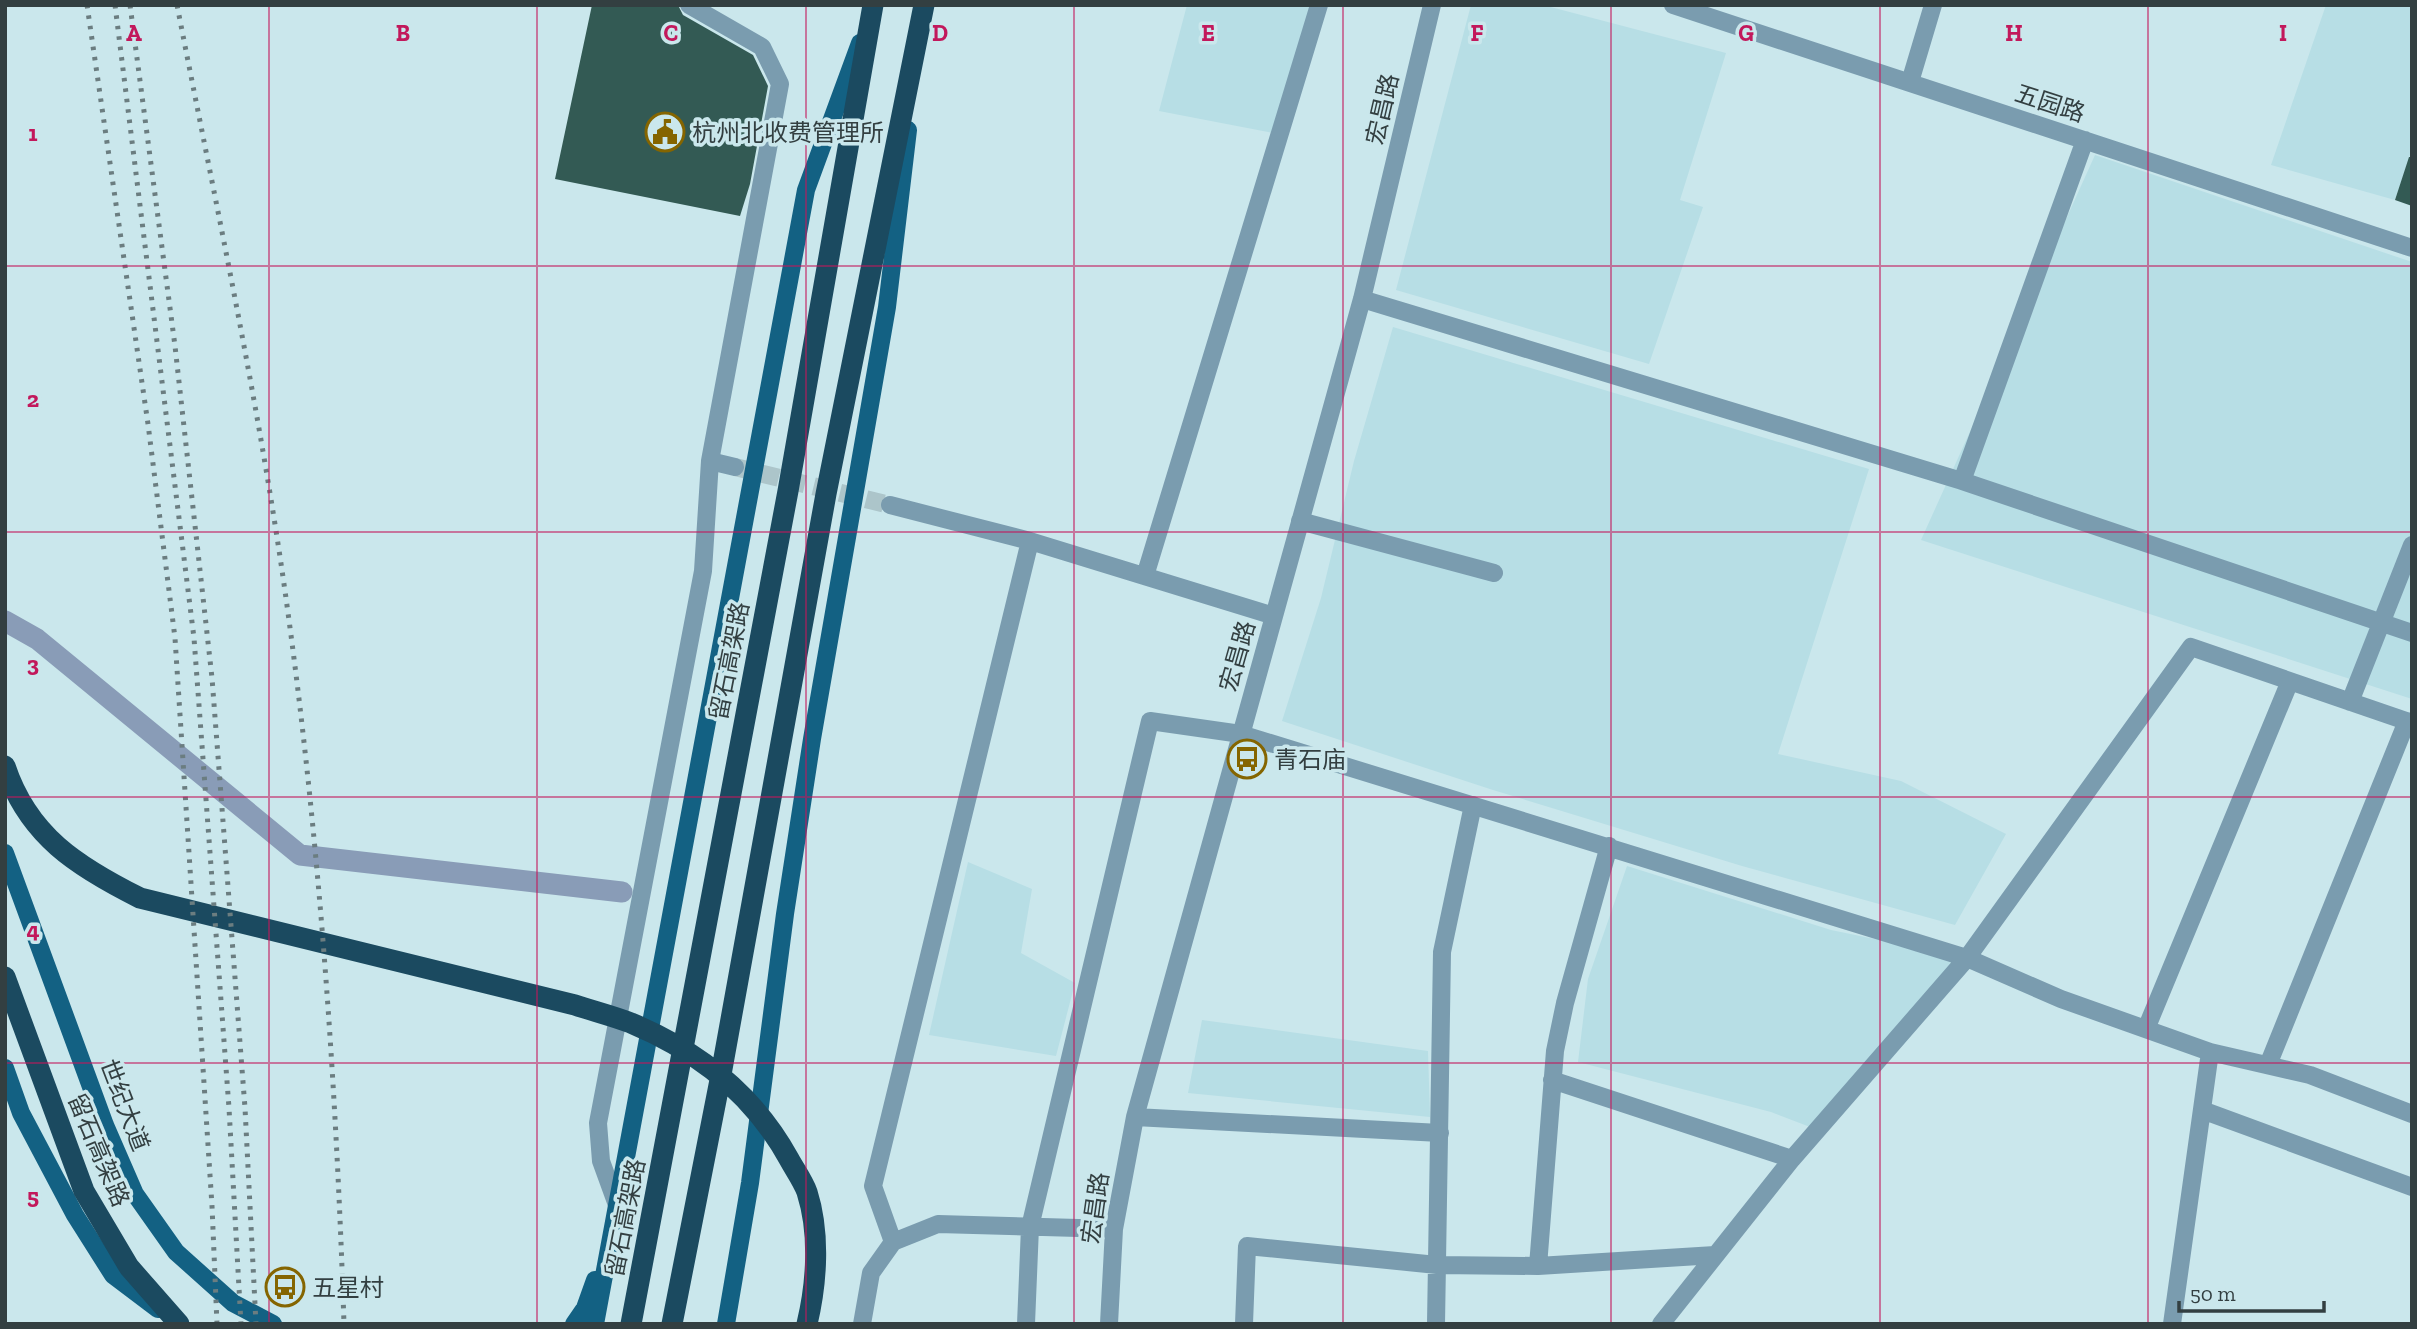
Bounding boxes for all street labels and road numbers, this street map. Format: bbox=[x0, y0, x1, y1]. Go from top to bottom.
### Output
street label: 宏昌路 bbox=[1360, 71, 1404, 147]
street label: 五园路 bbox=[2011, 78, 2089, 128]
street label: 留石高架路 bbox=[703, 599, 755, 723]
street label: 宏昌路 bbox=[1213, 617, 1261, 695]
street label: 世纪大道 bbox=[94, 1055, 156, 1155]
street label: 留石高架路 bbox=[62, 1089, 136, 1211]
street label: 留石高架路 bbox=[599, 1156, 651, 1280]
street label: 宏昌路 bbox=[1076, 1170, 1114, 1246]

